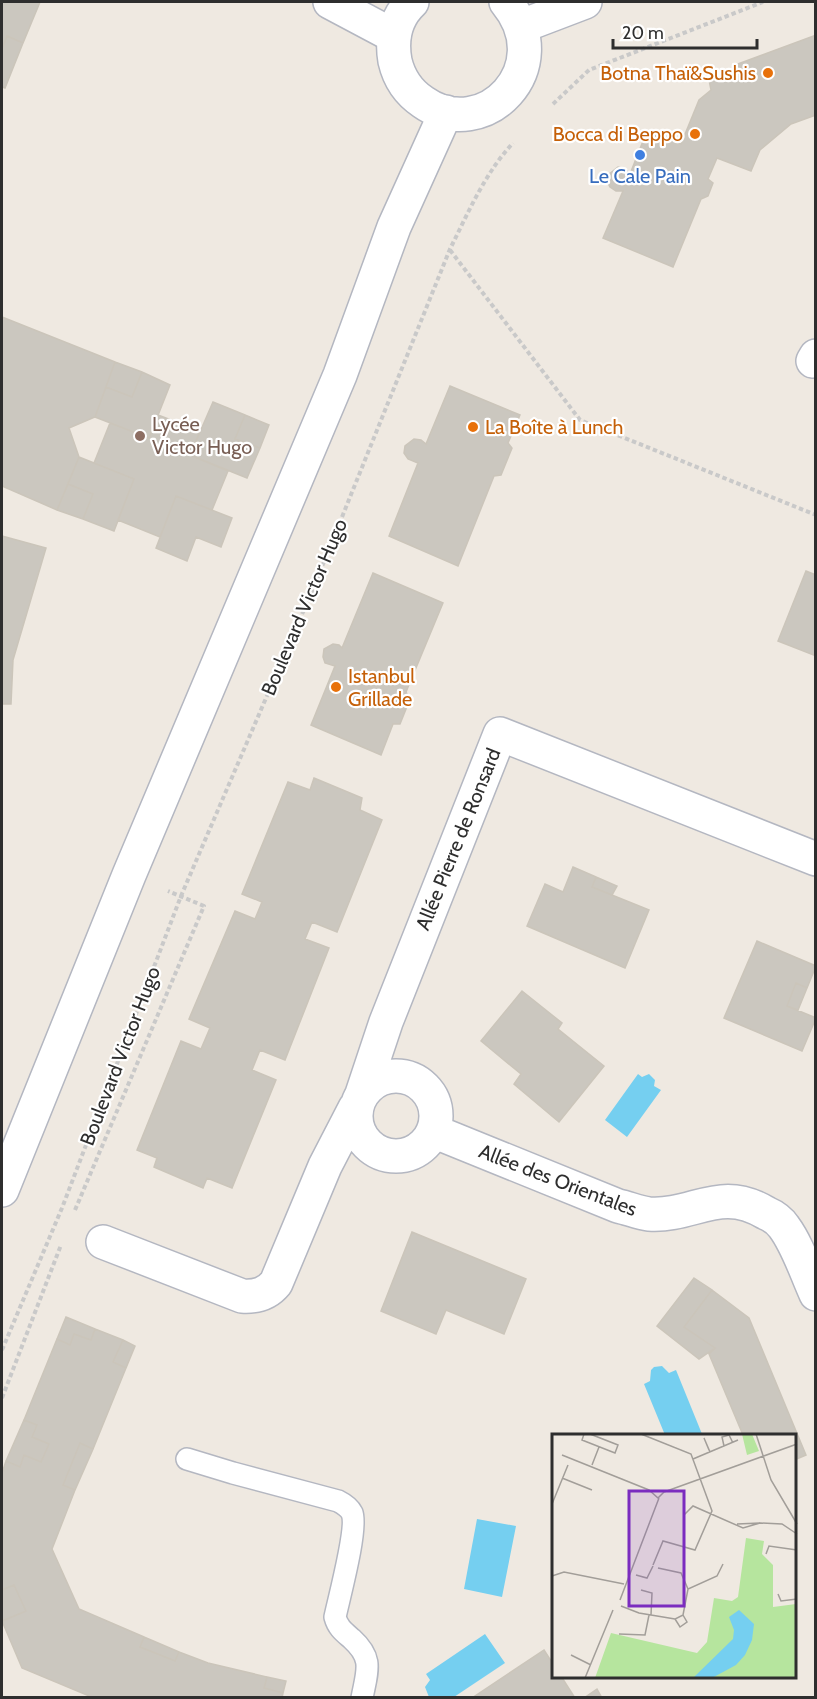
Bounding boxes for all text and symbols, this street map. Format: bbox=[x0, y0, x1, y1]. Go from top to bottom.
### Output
scale bar bbox=[613, 12, 757, 50]
text: 20 m bbox=[622, 22, 664, 44]
place label: Botna Thaï&Sushis bbox=[600, 61, 756, 85]
marker: Botna Thaï&Sushis bbox=[761, 66, 775, 80]
place label: Bocca di Beppo bbox=[553, 122, 683, 146]
marker: Bocca di Beppo bbox=[688, 127, 702, 141]
marker: Le Cale Pain bbox=[633, 148, 647, 162]
place label: Le Cale Pain bbox=[589, 164, 691, 188]
place label: Lycée Victor Hugo bbox=[152, 412, 252, 459]
place label: La Boîte à Lunch bbox=[485, 415, 623, 439]
marker: La Boîte à Lunch bbox=[466, 420, 480, 434]
marker: Lycée Victor Hugo bbox=[133, 429, 147, 443]
street label: Boulevard Victor Hugo bbox=[256, 515, 352, 699]
place label: Istanbul Grillade bbox=[348, 664, 415, 711]
marker: Istanbul Grillade bbox=[329, 680, 343, 694]
street label: Allée Pierre de Ronsard bbox=[411, 744, 505, 934]
street label: Boulevard Victor Hugo bbox=[75, 963, 165, 1149]
street label: Allée des Orientales bbox=[476, 1139, 640, 1221]
inset map bbox=[552, 1434, 796, 1678]

